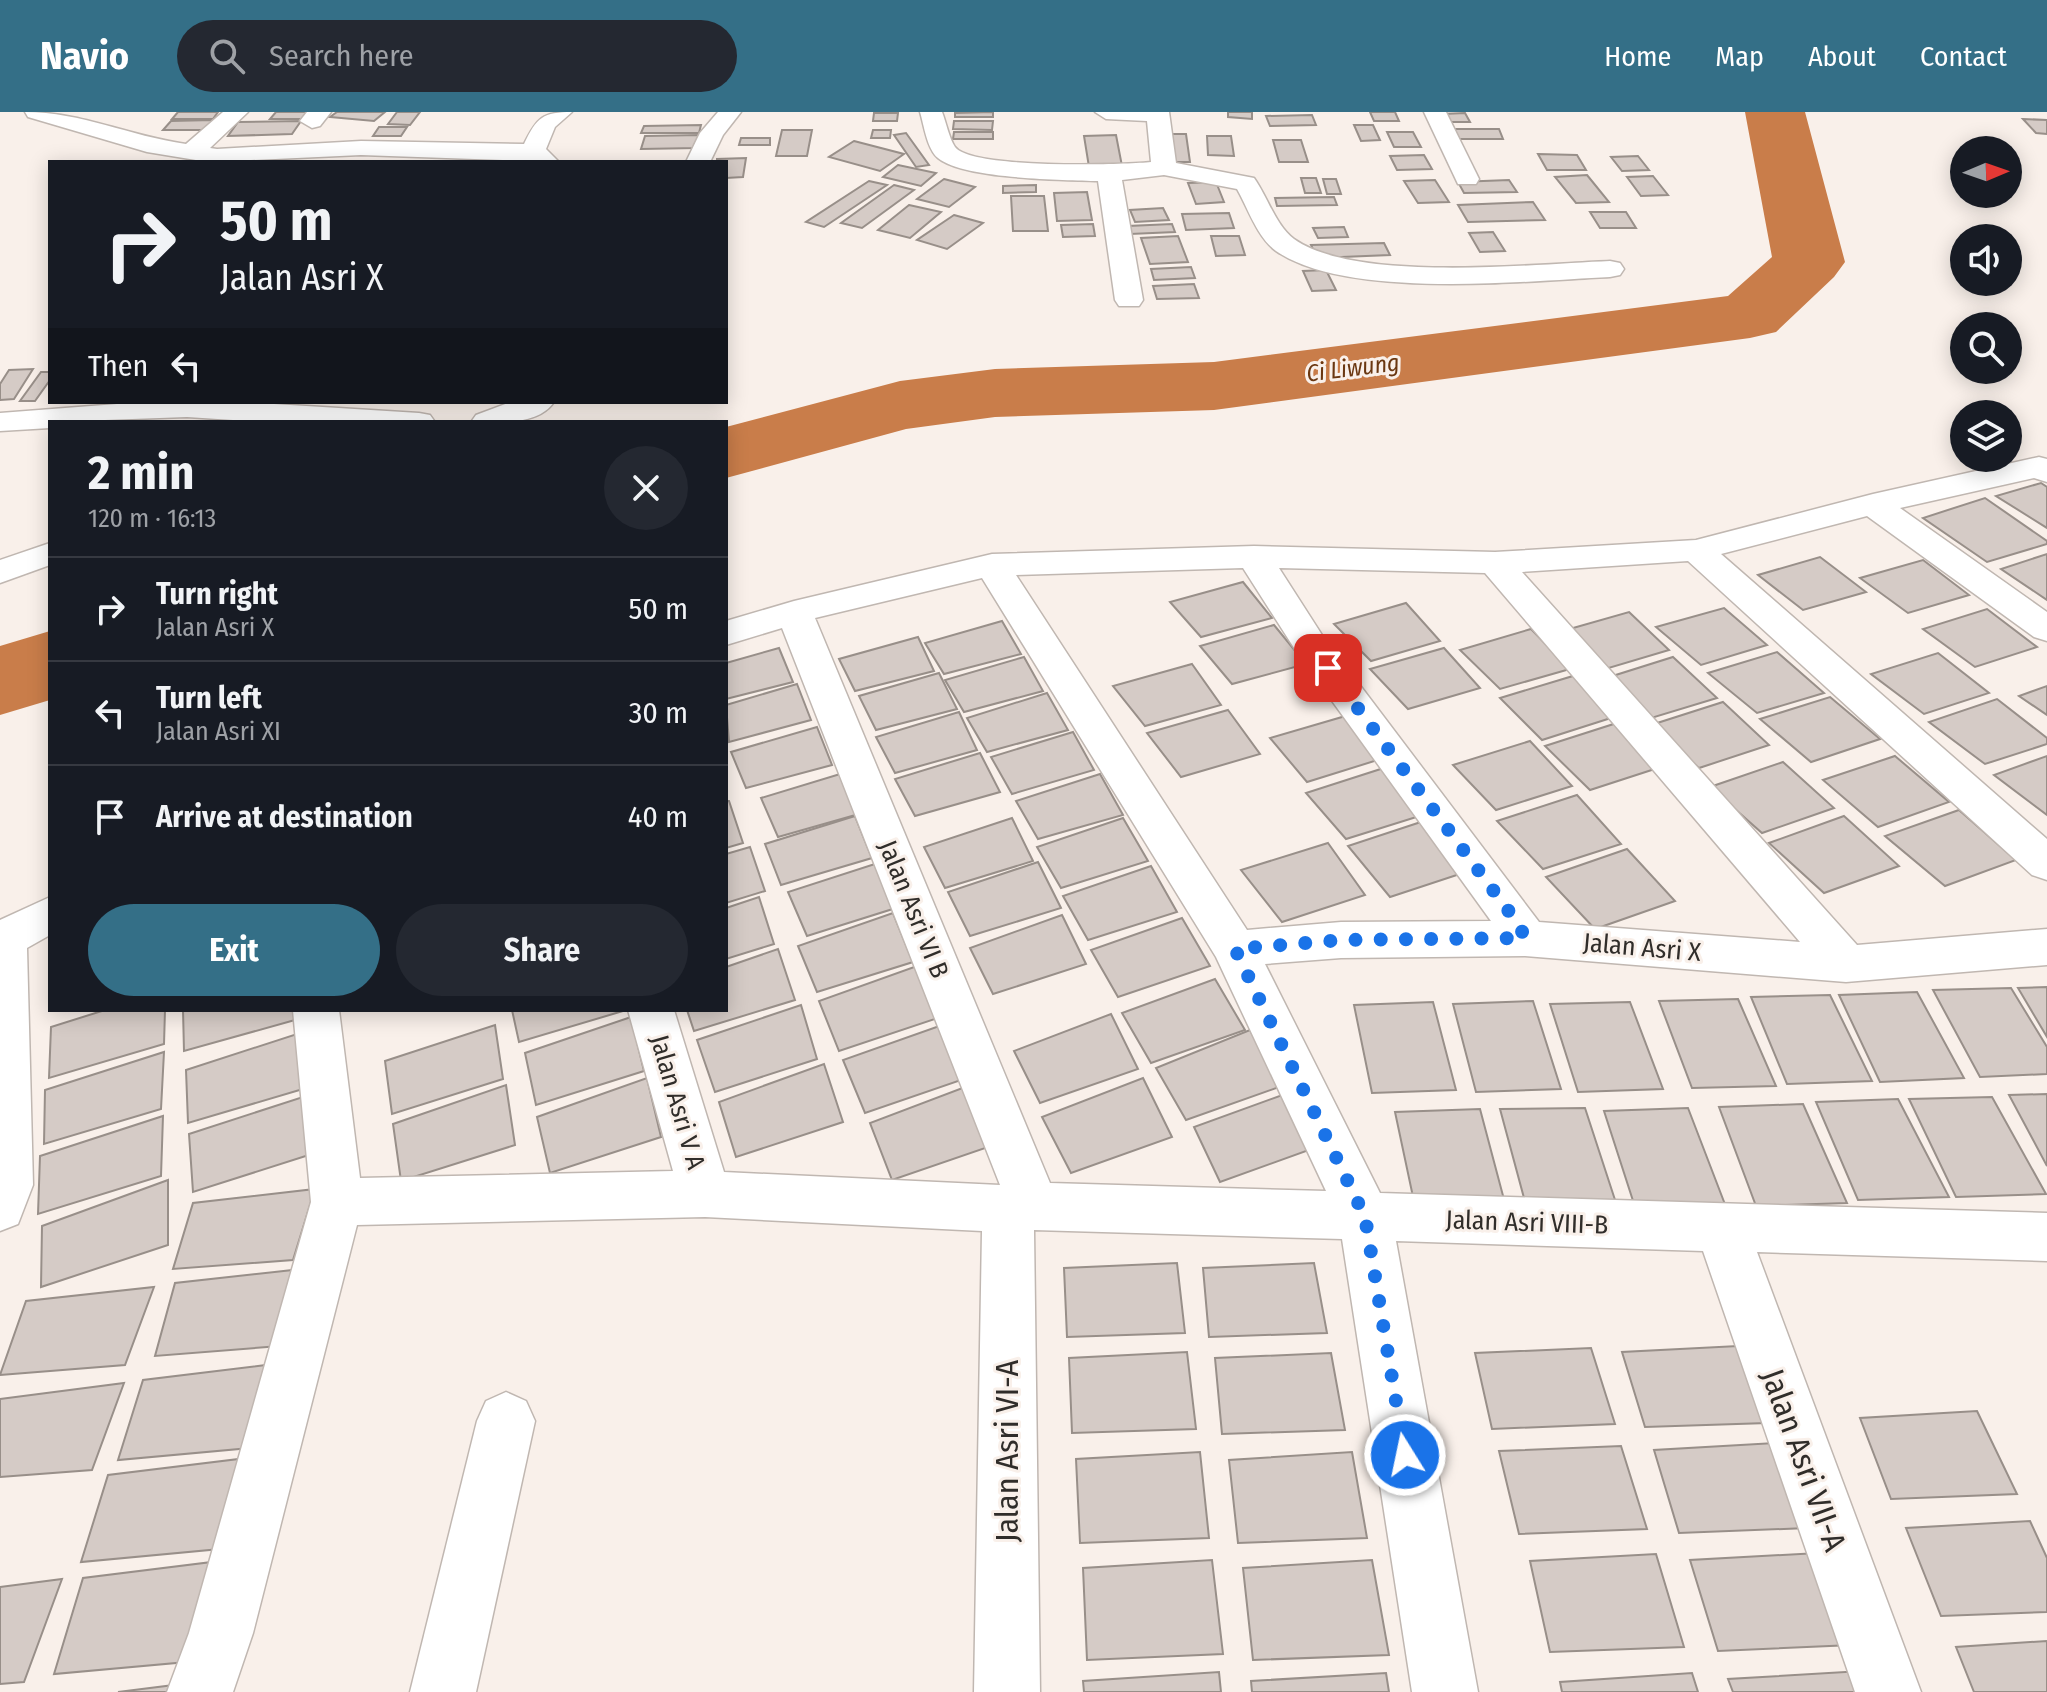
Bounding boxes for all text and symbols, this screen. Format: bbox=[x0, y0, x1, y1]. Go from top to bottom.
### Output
search box bbox=[177, 20, 737, 92]
text: Navio bbox=[40, 33, 129, 79]
icon: search bbox=[205, 34, 249, 78]
text: Search here bbox=[269, 38, 414, 74]
text: Home bbox=[1604, 40, 1671, 73]
text: Map bbox=[1715, 40, 1764, 73]
text: About bbox=[1808, 40, 1876, 73]
text: Contact bbox=[1920, 40, 2007, 73]
north arrow bbox=[1950, 136, 2022, 208]
map controls bbox=[1950, 136, 2022, 472]
text: 50 m bbox=[220, 188, 332, 255]
icon: right bbox=[88, 192, 192, 296]
button: sound bbox=[1950, 224, 2022, 296]
text: Jalan Asri X bbox=[220, 256, 383, 300]
button: search bbox=[1950, 312, 2022, 384]
icon: left bbox=[164, 344, 208, 388]
text: Then bbox=[88, 348, 148, 384]
water label: Ci Liwung bbox=[1305, 348, 1401, 388]
button: layers bbox=[1950, 400, 2022, 472]
text: 2 min bbox=[88, 444, 194, 502]
button: close bbox=[604, 446, 688, 530]
text: 120 m · 16:13 bbox=[88, 503, 216, 534]
text: Turn right bbox=[156, 576, 278, 612]
icon: right bbox=[88, 587, 132, 631]
text: 50 m bbox=[628, 591, 688, 627]
text: Jalan Asri X bbox=[156, 612, 274, 643]
pin bbox=[1294, 634, 1362, 702]
icon: arrive bbox=[1306, 646, 1350, 690]
text: Turn left bbox=[156, 680, 262, 716]
icon: left bbox=[88, 691, 132, 735]
text: 30 m bbox=[629, 695, 688, 731]
text: Jalan Asri XI bbox=[156, 716, 281, 747]
icon: arrive bbox=[88, 795, 132, 839]
text: Arrive at destination bbox=[156, 799, 413, 835]
text: 40 m bbox=[628, 799, 688, 835]
street label: Jalan Asri VI B bbox=[872, 836, 955, 983]
button: Exit bbox=[88, 904, 380, 996]
button: Share bbox=[396, 904, 688, 996]
street label: Jalan Asri X bbox=[1582, 927, 1702, 968]
street label: Jalan Asri V A bbox=[644, 1031, 712, 1173]
street label: Jalan Asri VIII-B bbox=[1445, 1204, 1609, 1241]
street label: Jalan Asri VI-A bbox=[988, 1359, 1026, 1542]
street label: Jalan Asri VII-A bbox=[1753, 1364, 1855, 1556]
position arrow bbox=[1363, 1413, 1447, 1497]

